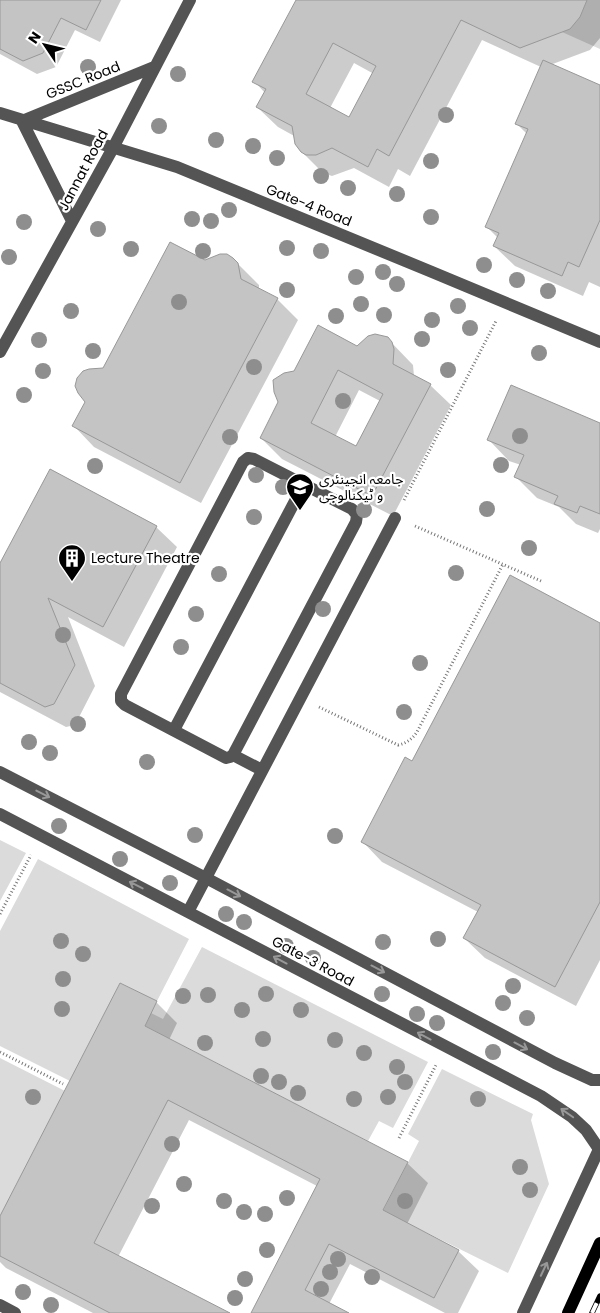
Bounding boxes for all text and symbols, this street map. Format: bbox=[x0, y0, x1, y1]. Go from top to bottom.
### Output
north arrow bbox=[20, 20, 70, 70]
text: N bbox=[23, 27, 46, 48]
street label: GSSC Road bbox=[43, 56, 123, 104]
street label: Jannat Road bbox=[53, 126, 113, 214]
street label: Gate-4 Road bbox=[263, 179, 355, 231]
place label: جامعہ انجینئری و ٹیکنالوجی bbox=[319, 469, 403, 505]
school or university icon: جامعہ انجینئری و ٹیکنالوجی bbox=[285, 472, 315, 511]
building icon: Lecture Theatre bbox=[57, 543, 87, 582]
place label: Lecture Theatre bbox=[91, 548, 200, 568]
one-way arrow bbox=[36, 789, 51, 799]
one-way arrow bbox=[129, 880, 144, 890]
one-way arrow bbox=[227, 888, 242, 898]
street label: Gate-3 Road bbox=[268, 931, 358, 991]
one-way arrow bbox=[273, 955, 288, 964]
one-way arrow bbox=[370, 965, 385, 974]
one-way arrow bbox=[417, 1031, 432, 1040]
one-way arrow bbox=[514, 1041, 529, 1051]
one-way arrow bbox=[560, 1108, 574, 1118]
one-way arrow bbox=[539, 1262, 549, 1277]

